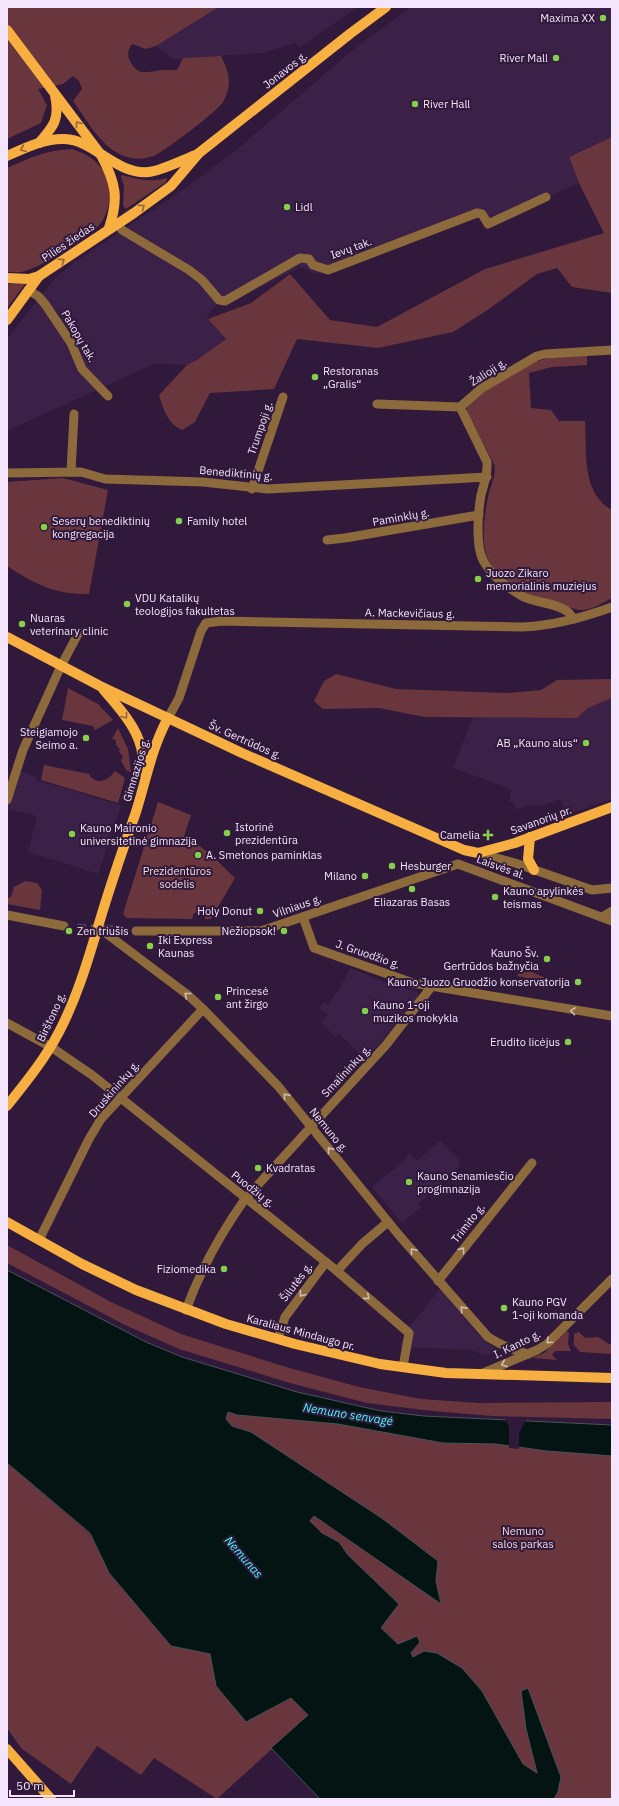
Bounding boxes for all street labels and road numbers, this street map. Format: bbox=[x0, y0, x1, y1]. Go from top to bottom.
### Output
street label: Jonavos g. bbox=[260, 48, 310, 92]
street label: Pilies žiedas bbox=[39, 219, 97, 265]
street label: Ievų tak. bbox=[328, 234, 374, 262]
street label: Pakopų tak. bbox=[58, 307, 100, 365]
street label: Žalioji g. bbox=[467, 355, 509, 389]
street label: Trumpoji g. bbox=[244, 400, 276, 456]
street label: Benediktinių g. bbox=[199, 463, 273, 483]
street label: Paminklų g. bbox=[371, 505, 431, 529]
street label: A. Mackevičiaus g. bbox=[365, 605, 455, 621]
street label: Šv. Gertrūdos g. bbox=[206, 718, 284, 762]
street label: Gimnazijos g. bbox=[120, 736, 152, 804]
street label: Savanorių pr. bbox=[509, 802, 573, 838]
street label: Laisvės al. bbox=[475, 852, 527, 882]
street label: Vilniaus g. bbox=[271, 891, 323, 921]
street label: J. Gruodžio g. bbox=[334, 936, 402, 972]
street label: Birštono g. bbox=[33, 990, 69, 1044]
street label: Smalininkų g. bbox=[318, 1042, 374, 1100]
street label: Druskininkų g. bbox=[86, 1058, 142, 1120]
street label: Nemuno g. bbox=[307, 1105, 351, 1155]
street label: Puodžių g. bbox=[229, 1168, 277, 1210]
street label: Trimito g. bbox=[448, 1200, 488, 1246]
street label: Šilutės g. bbox=[277, 1260, 315, 1304]
street label: Karaliaus Mindaugo pr. bbox=[245, 1311, 357, 1353]
street label: I. Kanto g. bbox=[491, 1327, 543, 1361]

